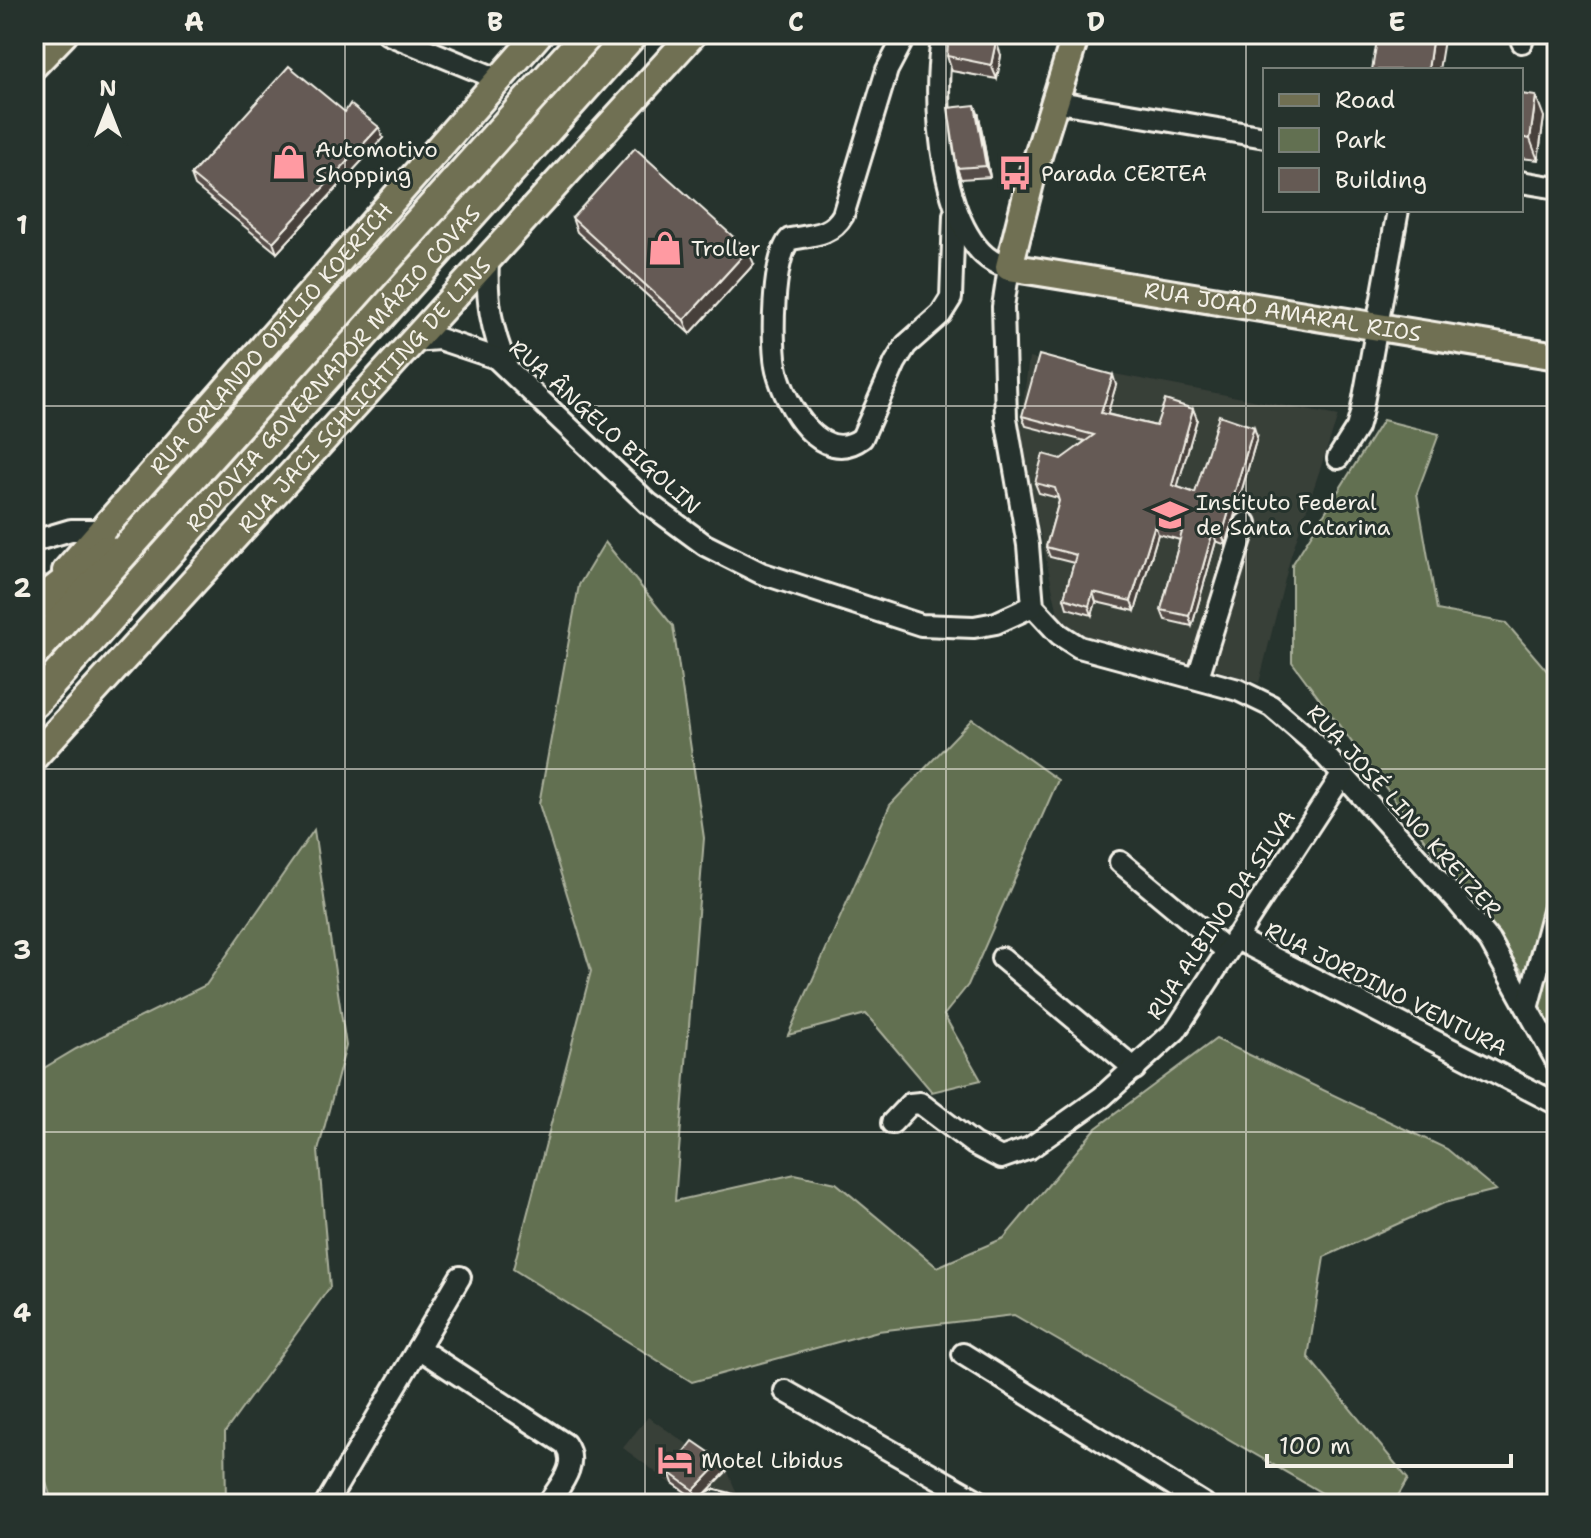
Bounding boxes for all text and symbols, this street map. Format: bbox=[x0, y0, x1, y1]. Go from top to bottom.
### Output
text: A bbox=[184, 4, 204, 39]
text: B bbox=[487, 4, 503, 39]
text: C bbox=[788, 4, 804, 39]
text: D bbox=[1087, 4, 1105, 39]
text: E bbox=[1388, 4, 1406, 39]
north arrow bbox=[68, 68, 148, 148]
legend bbox=[1263, 68, 1523, 212]
text: N bbox=[99, 74, 117, 103]
text: Road bbox=[1335, 84, 1395, 116]
text: Park bbox=[1335, 124, 1387, 156]
place label: Automotivo Shopping bbox=[315, 135, 438, 189]
shop icon: Automotivo Shopping bbox=[270, 143, 308, 181]
bus stop icon: Parada CERTEA bbox=[996, 154, 1034, 192]
place label: Parada CERTEA bbox=[1041, 159, 1207, 188]
text: Building bbox=[1335, 164, 1427, 196]
street label: RUA ORLANDO ODÍLIO KOERICH bbox=[143, 196, 399, 481]
street label: RODOVIA GOVERNADOR MÁRIO COVAS bbox=[179, 199, 486, 537]
text: 1 bbox=[16, 207, 28, 242]
shop icon: Troller bbox=[646, 229, 684, 267]
place label: Troller bbox=[691, 234, 761, 263]
street label: RUA JACI SCHLICHTING DE LINS bbox=[231, 251, 497, 539]
street label: RUA JOÃO AMARAL RIOS bbox=[1142, 275, 1423, 348]
street label: RUA ÂNGELO BIGOLIN bbox=[503, 333, 707, 521]
place label: Instituto Federal de Santa Catarina bbox=[1196, 488, 1391, 542]
school or university icon: Instituto Federal de Santa Catarina bbox=[1151, 496, 1189, 534]
text: 2 bbox=[13, 570, 31, 605]
street label: RUA JOSÉ LINO KRETZER bbox=[1300, 698, 1508, 924]
street label: RUA ALBINO DA SILVA bbox=[1140, 805, 1302, 1025]
street label: RUA JORDINO VENTURA bbox=[1260, 915, 1512, 1063]
text: 3 bbox=[13, 932, 31, 967]
text: 4 bbox=[13, 1295, 31, 1330]
scale bar bbox=[1267, 1418, 1511, 1468]
text: 100 m bbox=[1279, 1430, 1351, 1462]
hotel icon: Motel Libidus bbox=[656, 1441, 694, 1479]
place label: Motel Libidus bbox=[701, 1446, 844, 1475]

